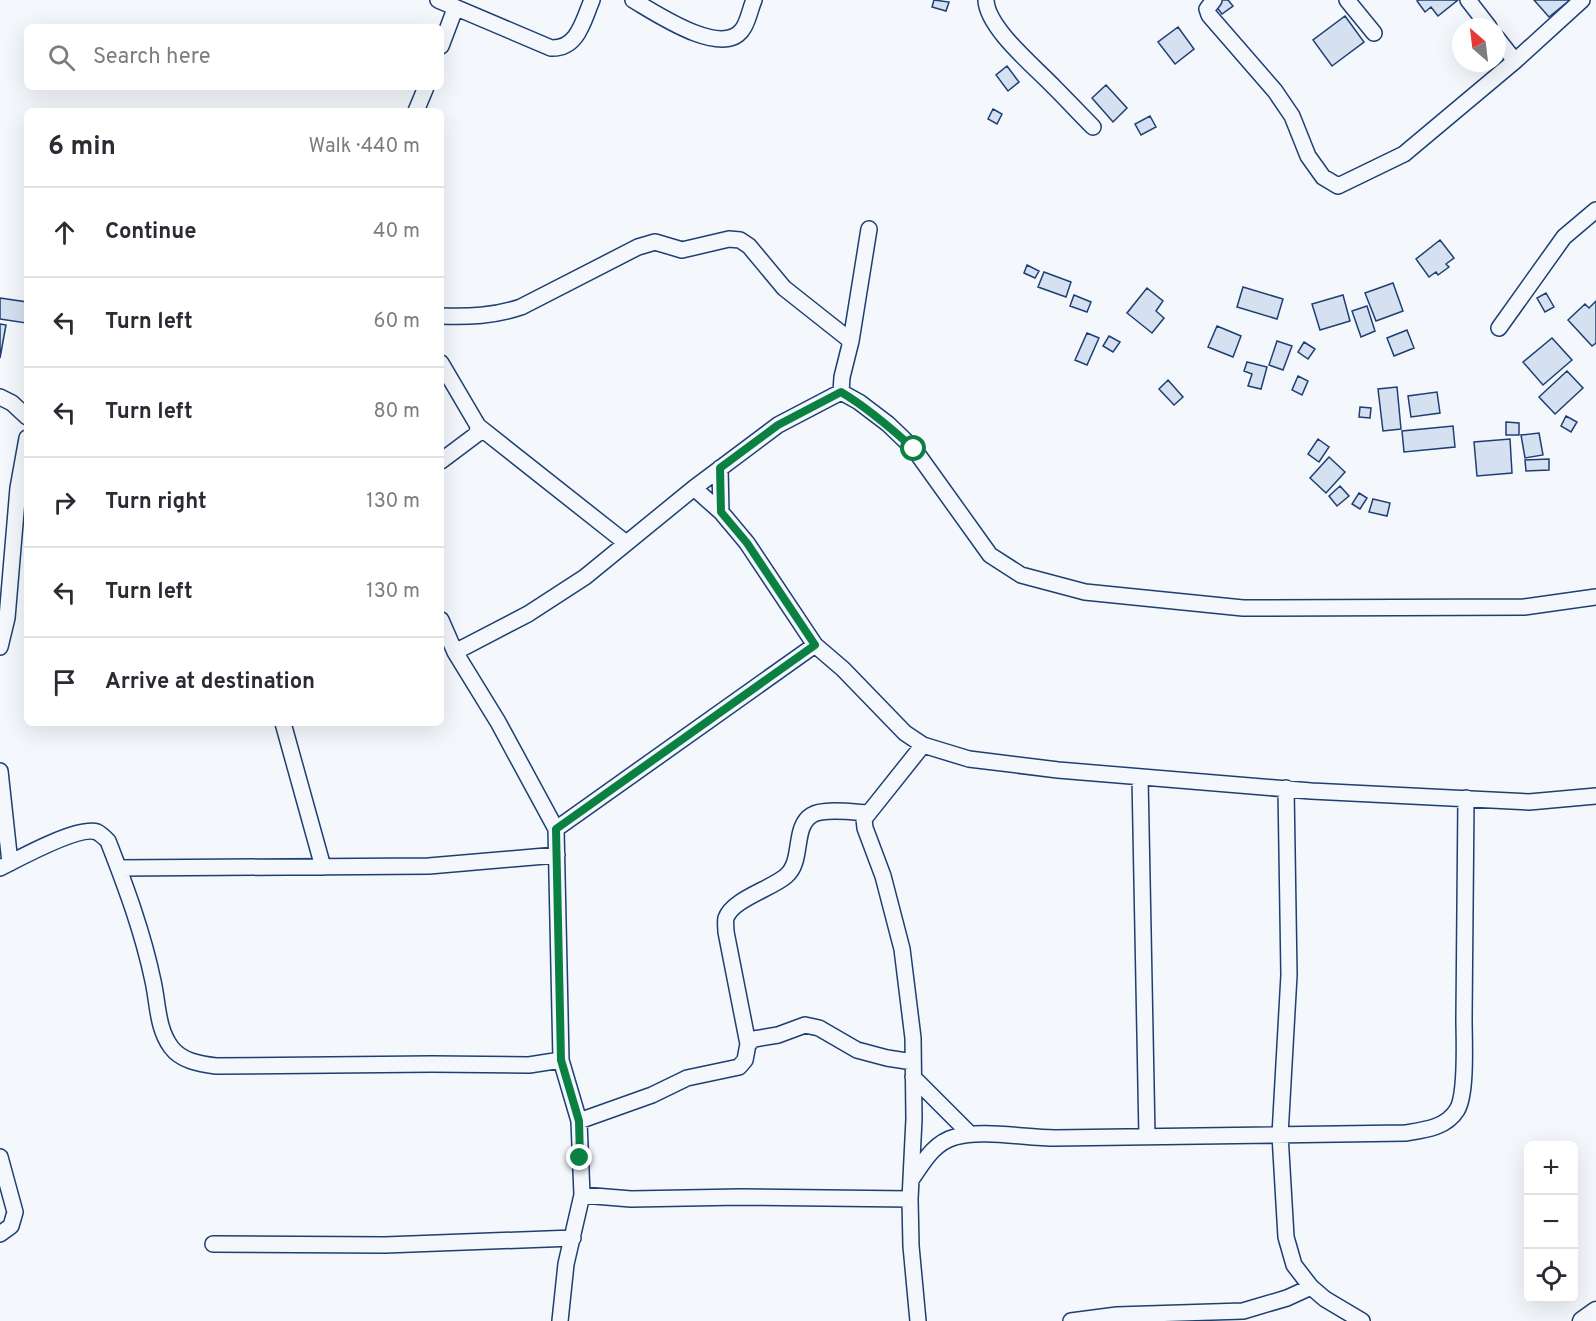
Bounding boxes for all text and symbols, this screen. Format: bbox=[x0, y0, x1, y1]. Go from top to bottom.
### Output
north arrow bbox=[1452, 18, 1506, 72]
search box bbox=[24, 24, 444, 90]
icon: search bbox=[45, 41, 78, 74]
text: Search here bbox=[93, 44, 211, 71]
text: 6 min bbox=[48, 131, 116, 164]
text: Walk · 440 m bbox=[309, 134, 420, 160]
icon: ahead bbox=[48, 216, 81, 249]
text: Continue bbox=[105, 219, 196, 246]
text: 40 m bbox=[373, 219, 420, 245]
icon: left bbox=[48, 306, 81, 339]
text: Turn left bbox=[105, 309, 193, 336]
text: 60 m bbox=[374, 309, 420, 335]
icon: left bbox=[48, 396, 81, 429]
text: Turn left bbox=[105, 399, 193, 426]
text: 80 m bbox=[374, 399, 420, 425]
route start bbox=[900, 435, 926, 461]
icon: right bbox=[48, 486, 81, 519]
text: Turn right bbox=[105, 489, 207, 516]
text: 130 m bbox=[366, 489, 420, 515]
icon: left bbox=[48, 576, 81, 609]
text: Turn left bbox=[105, 579, 193, 606]
text: 130 m bbox=[366, 579, 420, 605]
icon: arrive bbox=[48, 666, 81, 699]
text: Arrive at destination bbox=[105, 669, 315, 696]
map controls bbox=[1524, 1141, 1578, 1303]
button: + bbox=[1524, 1141, 1578, 1195]
route end bbox=[566, 1144, 592, 1170]
button: − bbox=[1524, 1195, 1578, 1249]
button: locate bbox=[1524, 1249, 1578, 1303]

